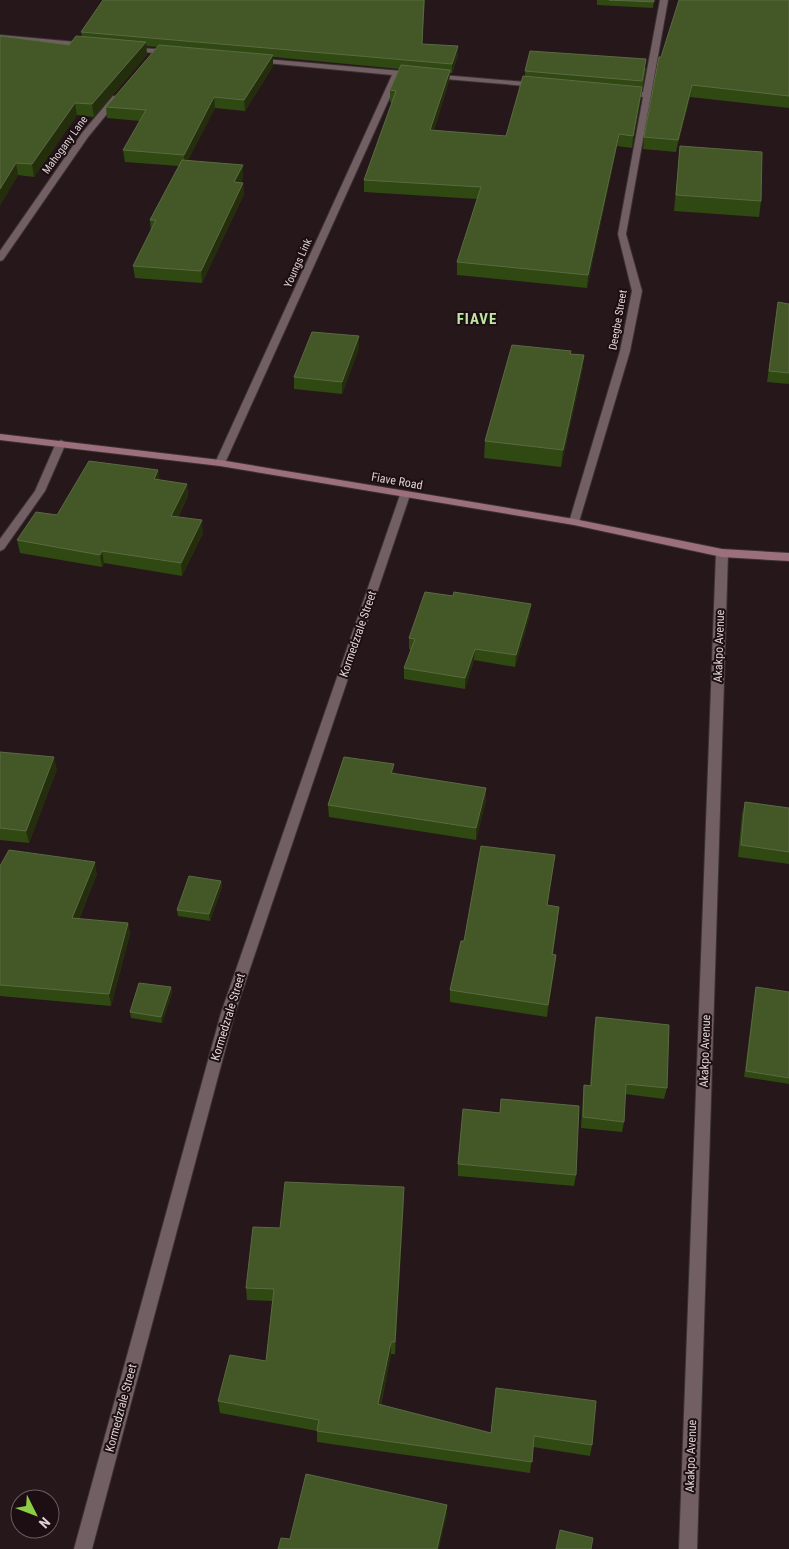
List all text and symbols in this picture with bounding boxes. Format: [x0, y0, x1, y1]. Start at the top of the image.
street label: Mahogany Lane [40, 113, 90, 177]
street label: Youngs Link [281, 236, 315, 290]
street label: Deegbe Street [606, 289, 630, 351]
district label: FIAVE [457, 310, 497, 328]
street label: Fiave Road [370, 470, 424, 492]
street label: Kormedzrale Street [337, 589, 379, 679]
street label: Akakpo Avenue [711, 609, 727, 683]
street label: Kormedzrale Street [208, 971, 248, 1062]
street label: Akakpo Avenue [697, 1014, 713, 1088]
street label: Kormedzrale Street [103, 1362, 140, 1453]
street label: Akakpo Avenue [683, 1419, 699, 1493]
north arrow [10, 1489, 60, 1539]
text: N [36, 1514, 53, 1531]

